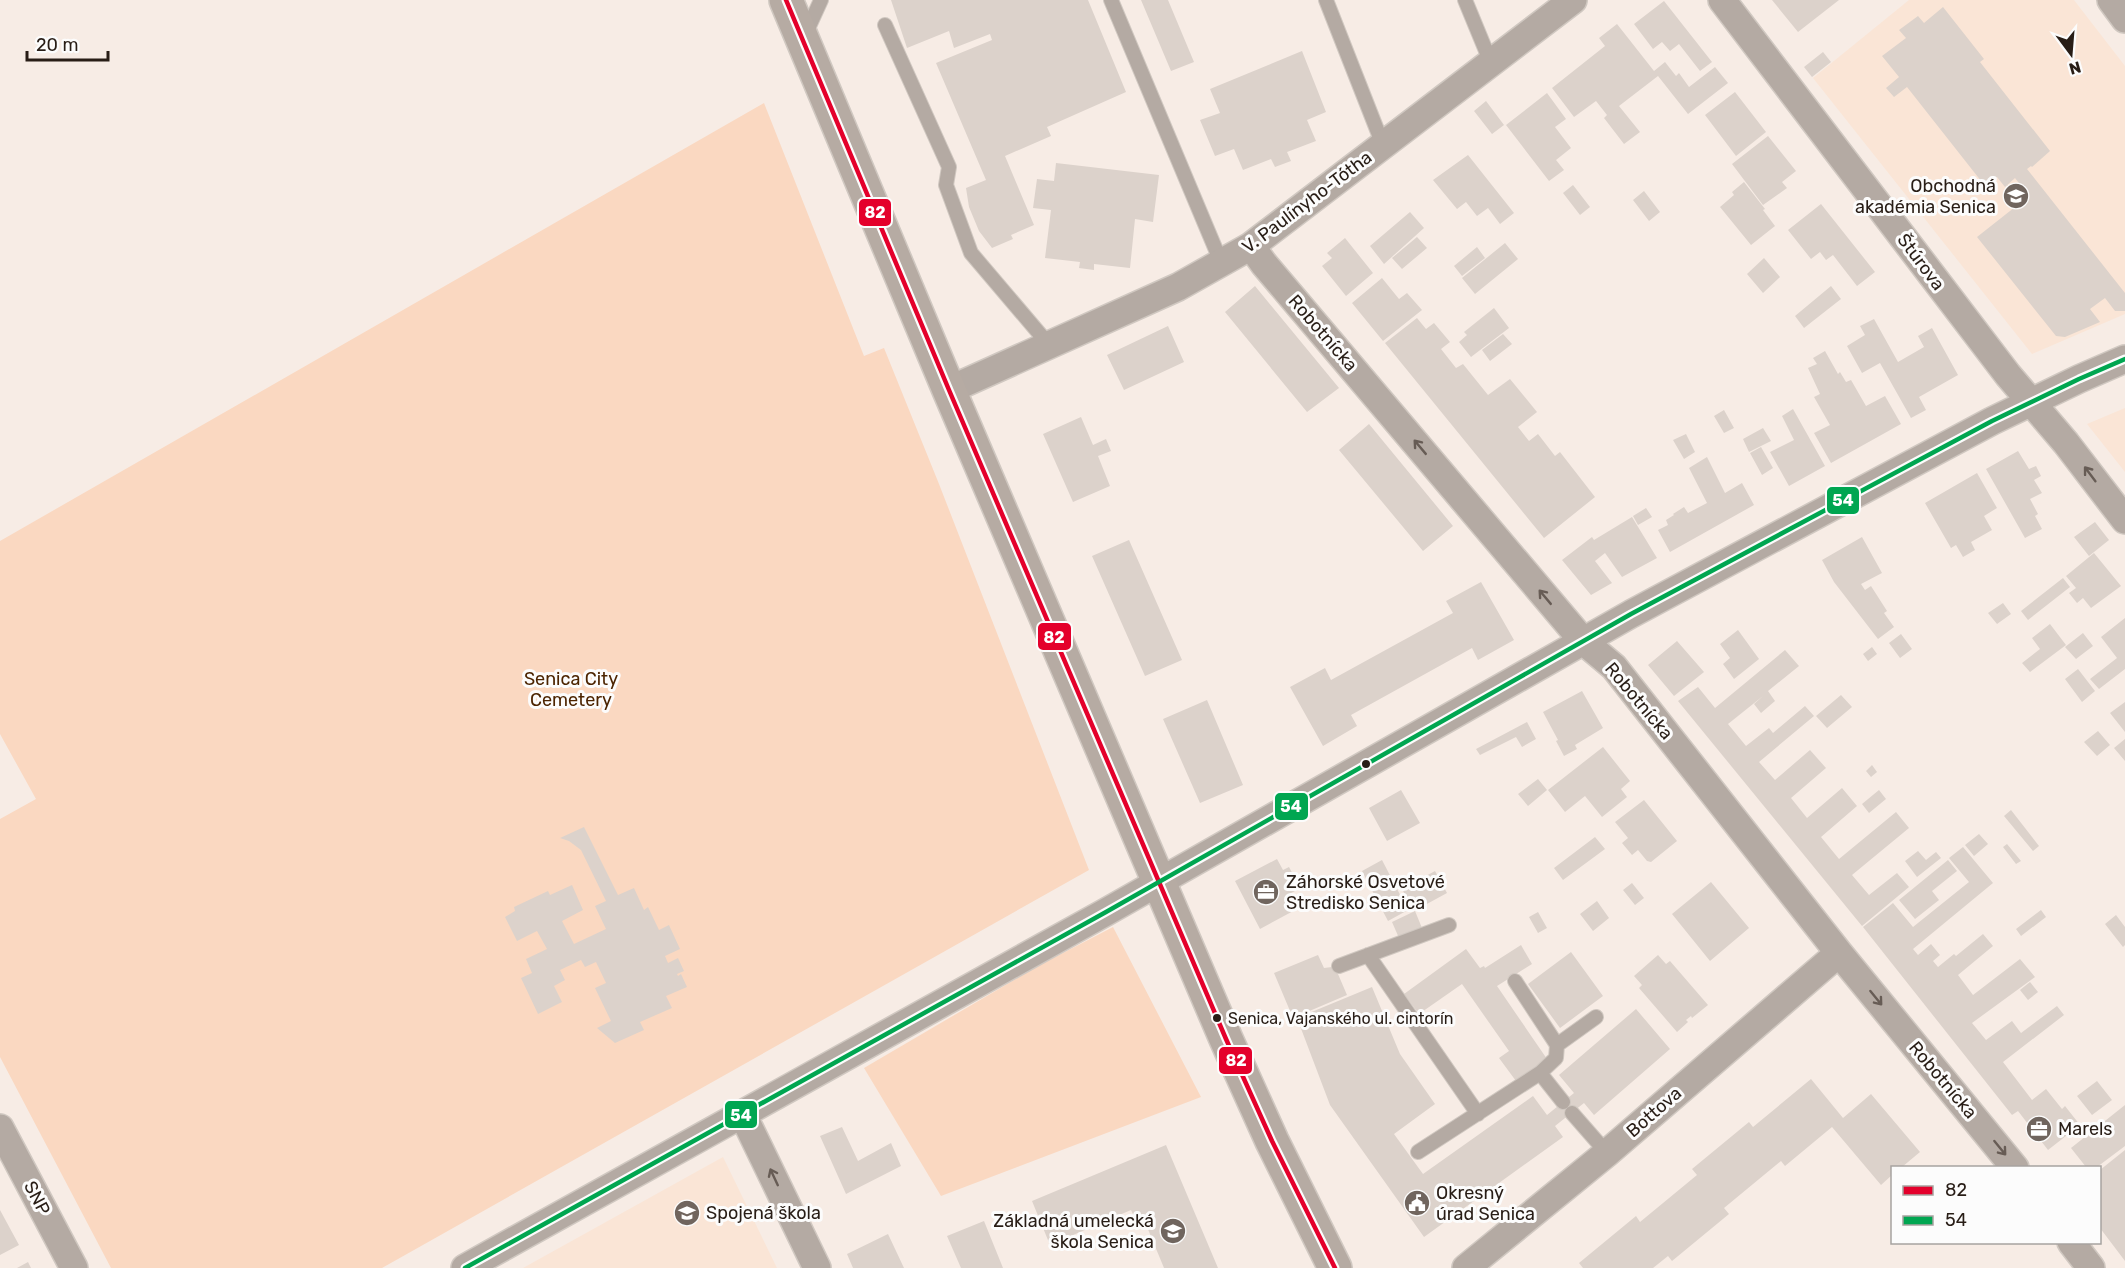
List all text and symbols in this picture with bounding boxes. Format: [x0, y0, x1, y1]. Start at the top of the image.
scale bar [27, 24, 108, 62]
north arrow [2041, 24, 2101, 84]
text: 20 m [36, 34, 78, 56]
text: N [2067, 57, 2083, 79]
street label: V. Paulínyho-Tótha [1238, 146, 1376, 258]
place label: Obchodná akadémia Senica [1855, 175, 1996, 218]
school or university icon: Obchodná akadémia Senica [2001, 181, 2031, 211]
line badge: 82 [858, 198, 892, 227]
text: 82 [864, 203, 886, 222]
street label: Štúrova [1893, 229, 1949, 295]
street label: Robotnícka [1284, 290, 1362, 376]
one-way arrow [1413, 440, 1427, 455]
one-way arrow [2083, 466, 2096, 482]
line badge: 54 [1826, 486, 1860, 515]
text: 54 [1832, 491, 1854, 510]
one-way arrow [1539, 589, 1552, 605]
line badge: 82 [1037, 622, 1072, 651]
text: 82 [1043, 628, 1065, 647]
street label: Robotnícka [1600, 658, 1678, 744]
park label: Senica City Cemetery [524, 668, 618, 711]
unlabelled marker [1360, 758, 1372, 770]
line badge: 54 [1274, 792, 1309, 821]
text: 54 [1280, 797, 1302, 816]
place label: Záhorské Osvetové Stredisko Senica [1286, 871, 1445, 914]
office icon: Záhorské Osvetové Stredisko Senica [1251, 877, 1281, 907]
one-way arrow [1869, 990, 1882, 1006]
place label: Senica, Vajanského ul. cintorín [1228, 1009, 1453, 1028]
marker: Senica, Vajanského ul. cintorín [1211, 1012, 1223, 1024]
street label: Robotnícka [1904, 1037, 1982, 1123]
line badge: 82 [1218, 1046, 1253, 1075]
text: 82 [1225, 1051, 1247, 1070]
street label: Bottova [1622, 1082, 1686, 1142]
line badge: 54 [724, 1100, 758, 1129]
text: 54 [730, 1106, 752, 1125]
office icon: Marels [2024, 1114, 2054, 1144]
place label: Marels [2058, 1118, 2113, 1140]
one-way arrow [1993, 1140, 2006, 1156]
legend [1891, 1166, 2101, 1244]
one-way arrow [767, 1169, 779, 1187]
street label: SNP [19, 1177, 55, 1219]
text: 82 [1945, 1179, 1967, 1201]
place label: Okresný úrad Senica [1436, 1182, 1535, 1225]
public building icon: Okresný úrad Senica [1402, 1188, 1432, 1218]
school or university icon: Spojená škola [672, 1198, 702, 1228]
place label: Spojená škola [706, 1202, 821, 1224]
text: 54 [1945, 1209, 1967, 1231]
place label: Základná umelecká škola Senica [993, 1210, 1154, 1253]
school or university icon: Základná umelecká škola Senica [1158, 1216, 1188, 1246]

